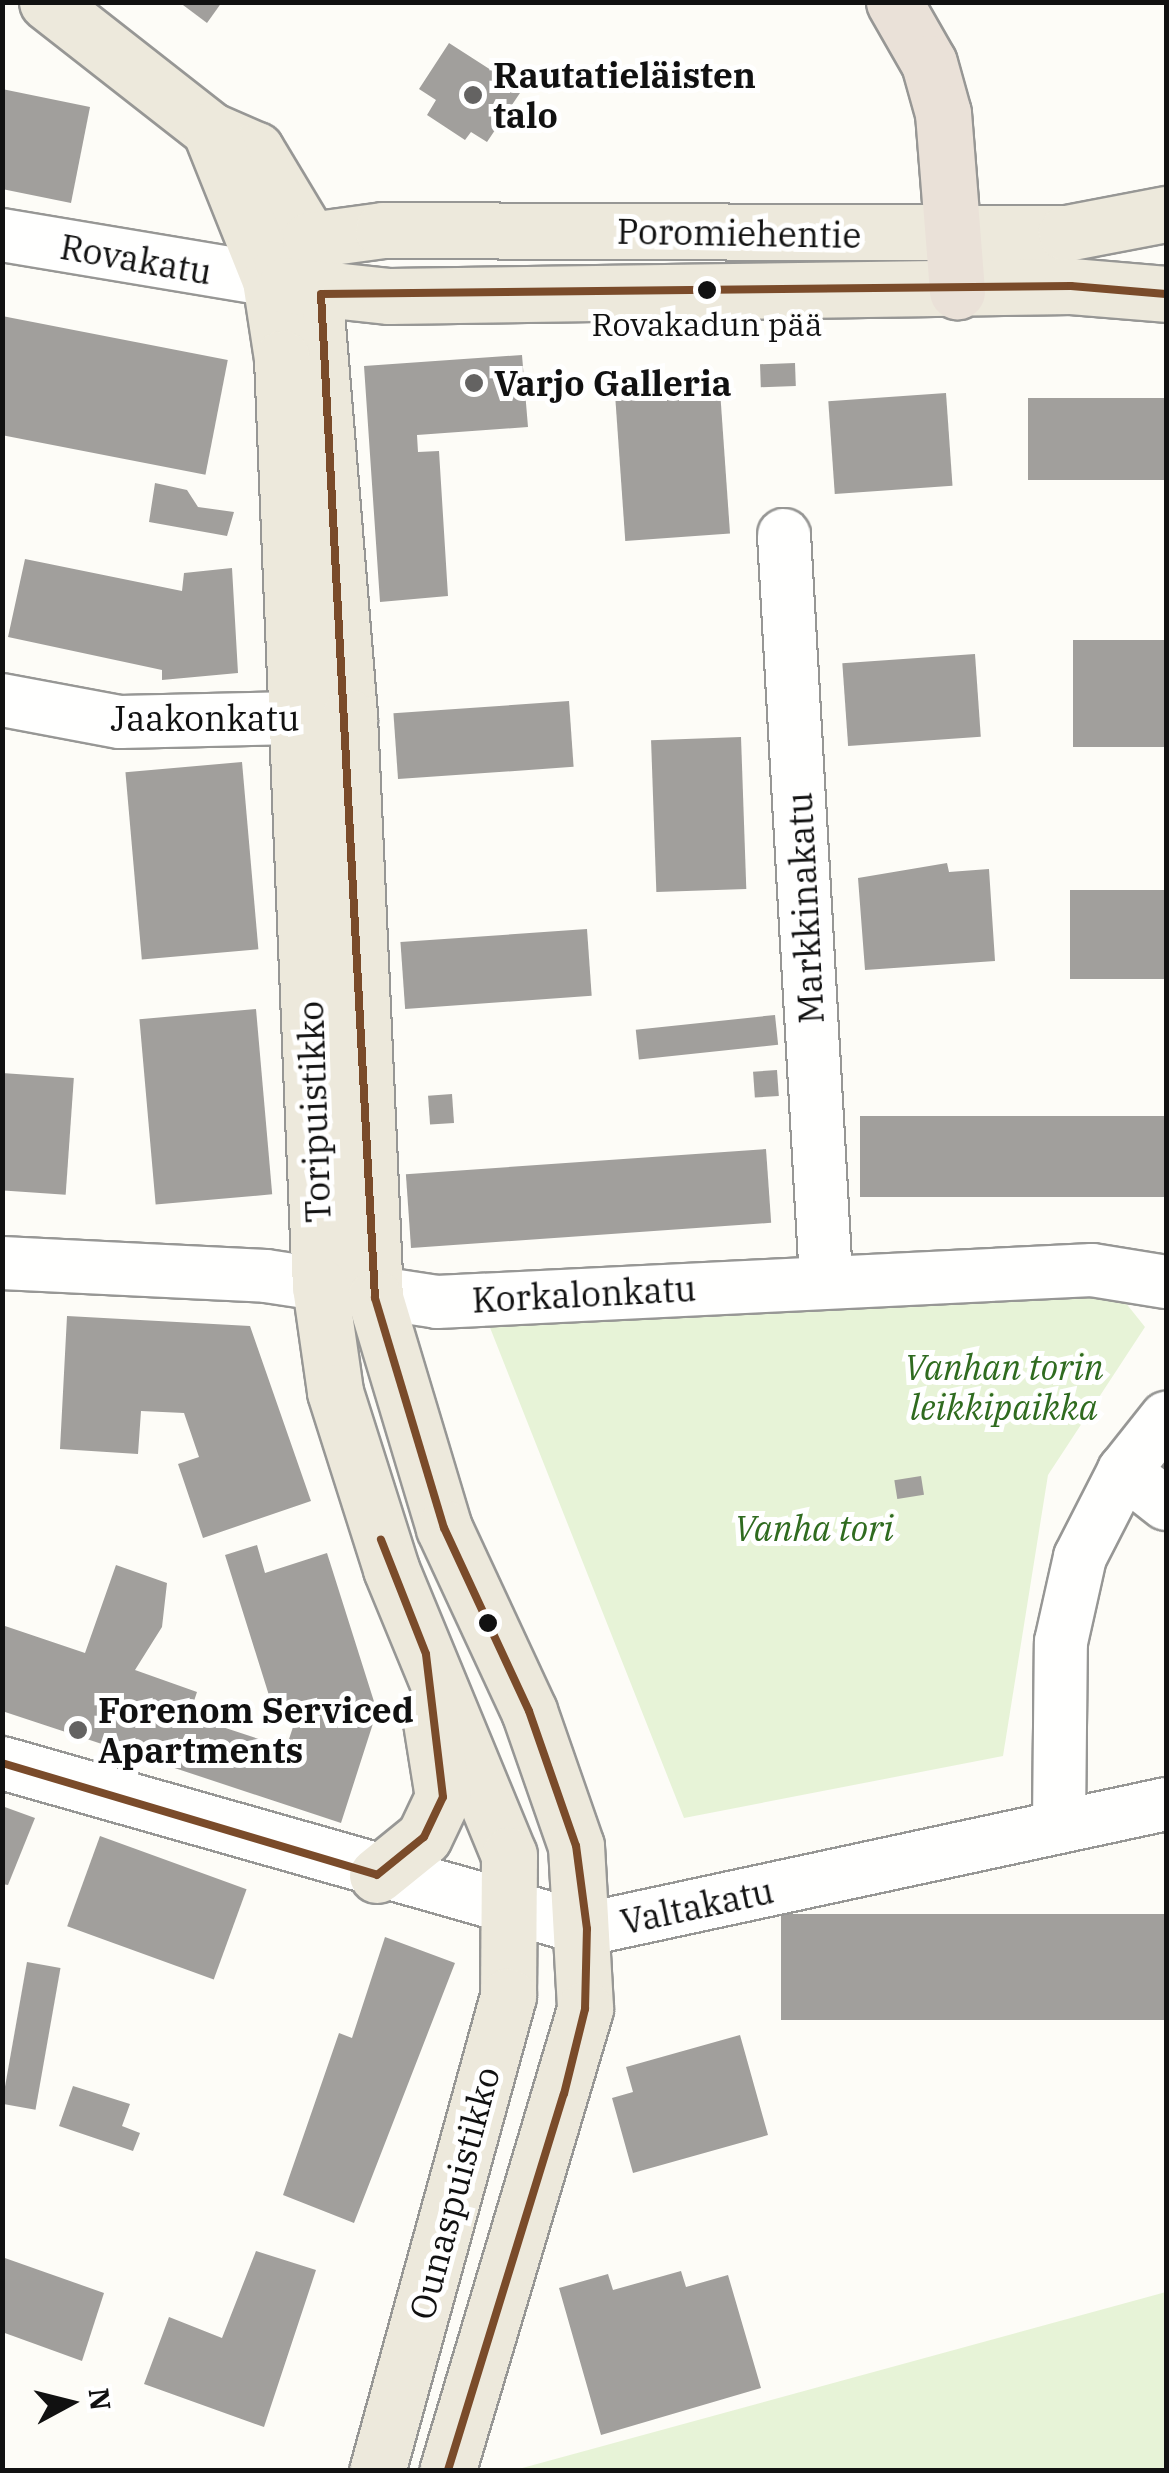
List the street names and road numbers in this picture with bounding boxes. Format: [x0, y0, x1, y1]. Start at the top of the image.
street label: Poromiehentie [616, 210, 862, 256]
street label: Rovakatu [57, 225, 215, 293]
street label: Jaakonkatu [110, 697, 300, 739]
street label: Markkinakatu [778, 791, 832, 1025]
street label: Toripuistikko [289, 1000, 339, 1224]
street label: Korkalonkatu [471, 1267, 697, 1321]
street label: Valtakatu [617, 1869, 777, 1943]
street label: Ounaspuistikko [400, 2062, 508, 2324]

